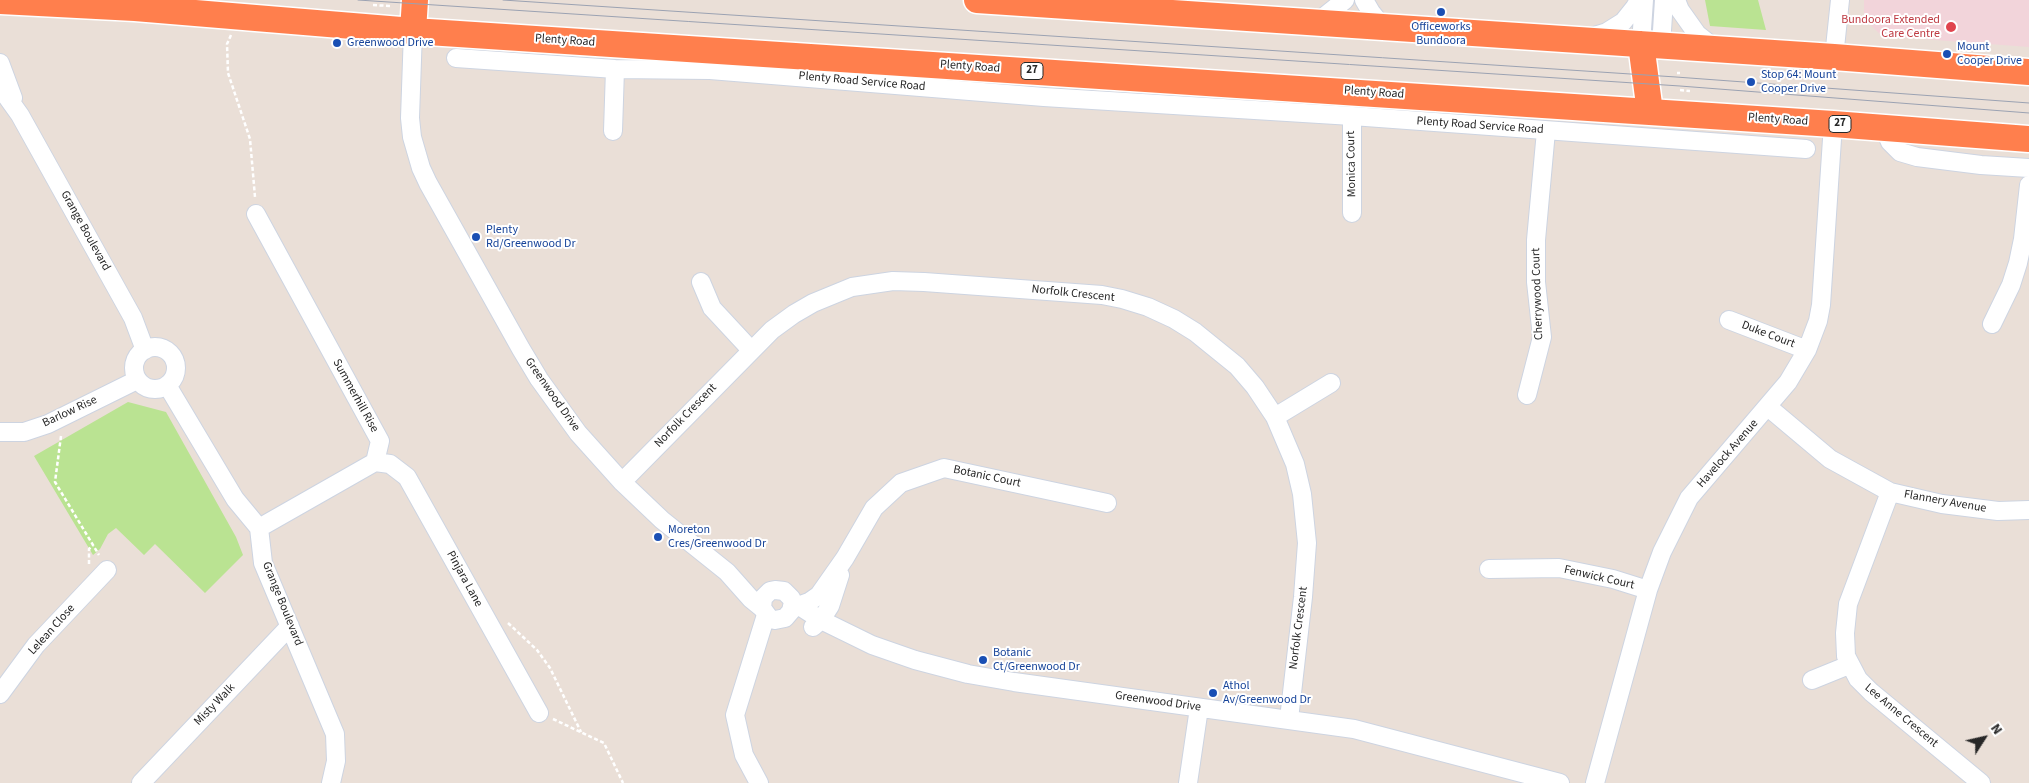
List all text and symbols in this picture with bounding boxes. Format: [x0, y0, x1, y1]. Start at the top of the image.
marker: Officeworks Bundoora [1435, 6, 1447, 18]
place label: Bundoora Extended Care Centre [1841, 13, 1940, 41]
place label: Officeworks Bundoora [1411, 20, 1471, 48]
marker: Bundoora Extended Care Centre [1944, 20, 1958, 34]
street label: Plenty Road [534, 32, 596, 50]
place label: Greenwood Drive [347, 36, 434, 50]
marker: Greenwood Drive [331, 37, 343, 49]
place label: Mount Cooper Drive [1957, 40, 2022, 68]
marker: Mount Cooper Drive [1941, 48, 1953, 60]
street label: Plenty Road [939, 58, 1001, 76]
road number: 27 [1021, 62, 1043, 80]
place label: Stop 64: Mount Cooper Drive [1761, 68, 1836, 96]
street label: Plenty Road Service Road [798, 69, 926, 95]
marker: Stop 64: Mount Cooper Drive [1745, 76, 1757, 88]
street label: Plenty Road [1343, 84, 1405, 102]
street label: Plenty Road [1747, 111, 1809, 129]
street label: Plenty Road Service Road [1416, 114, 1544, 138]
road number: 27 [1829, 116, 1851, 132]
street label: Monica Court [1344, 131, 1360, 197]
street label: Grange Boulevard [57, 188, 113, 274]
place label: Plenty Rd/Greenwood Dr [486, 223, 576, 251]
marker: Plenty Rd/Greenwood Dr [470, 231, 482, 243]
street label: Cherrywood Court [1529, 248, 1547, 340]
street label: Norfolk Crescent [1031, 282, 1115, 306]
street label: Duke Court [1739, 318, 1797, 352]
street label: Greenwood Drive [521, 355, 583, 435]
street label: Summerhill Rise [329, 357, 381, 435]
street label: Norfolk Crescent [652, 381, 720, 451]
street label: Barlow Rise [40, 393, 100, 431]
street label: Havelock Avenue [1694, 417, 1762, 491]
street label: Botanic Court [952, 463, 1022, 491]
street label: Flannery Avenue [1903, 488, 1987, 516]
place label: Moreton Cres/Greenwood Dr [668, 523, 766, 551]
marker: Moreton Cres/Greenwood Dr [652, 531, 664, 543]
street label: Pinjara Lane [443, 548, 485, 610]
street label: Grange Boulevard [259, 560, 305, 648]
street label: Fenwick Court [1562, 563, 1636, 593]
street label: Norfolk Crescent [1287, 586, 1311, 670]
street label: Lelean Close [26, 602, 78, 658]
place label: Botanic Ct/Greenwood Dr [993, 646, 1080, 674]
marker: Botanic Ct/Greenwood Dr [977, 654, 989, 666]
place label: Athol Av/Greenwood Dr [1223, 679, 1311, 707]
street label: Misty Walk [191, 681, 239, 729]
street label: Lee Anne Crescent [1861, 681, 1941, 751]
marker: Athol Av/Greenwood Dr [1207, 687, 1219, 699]
street label: Greenwood Drive [1114, 689, 1202, 715]
north arrow [1959, 713, 2009, 763]
text: N [1985, 720, 2007, 739]

